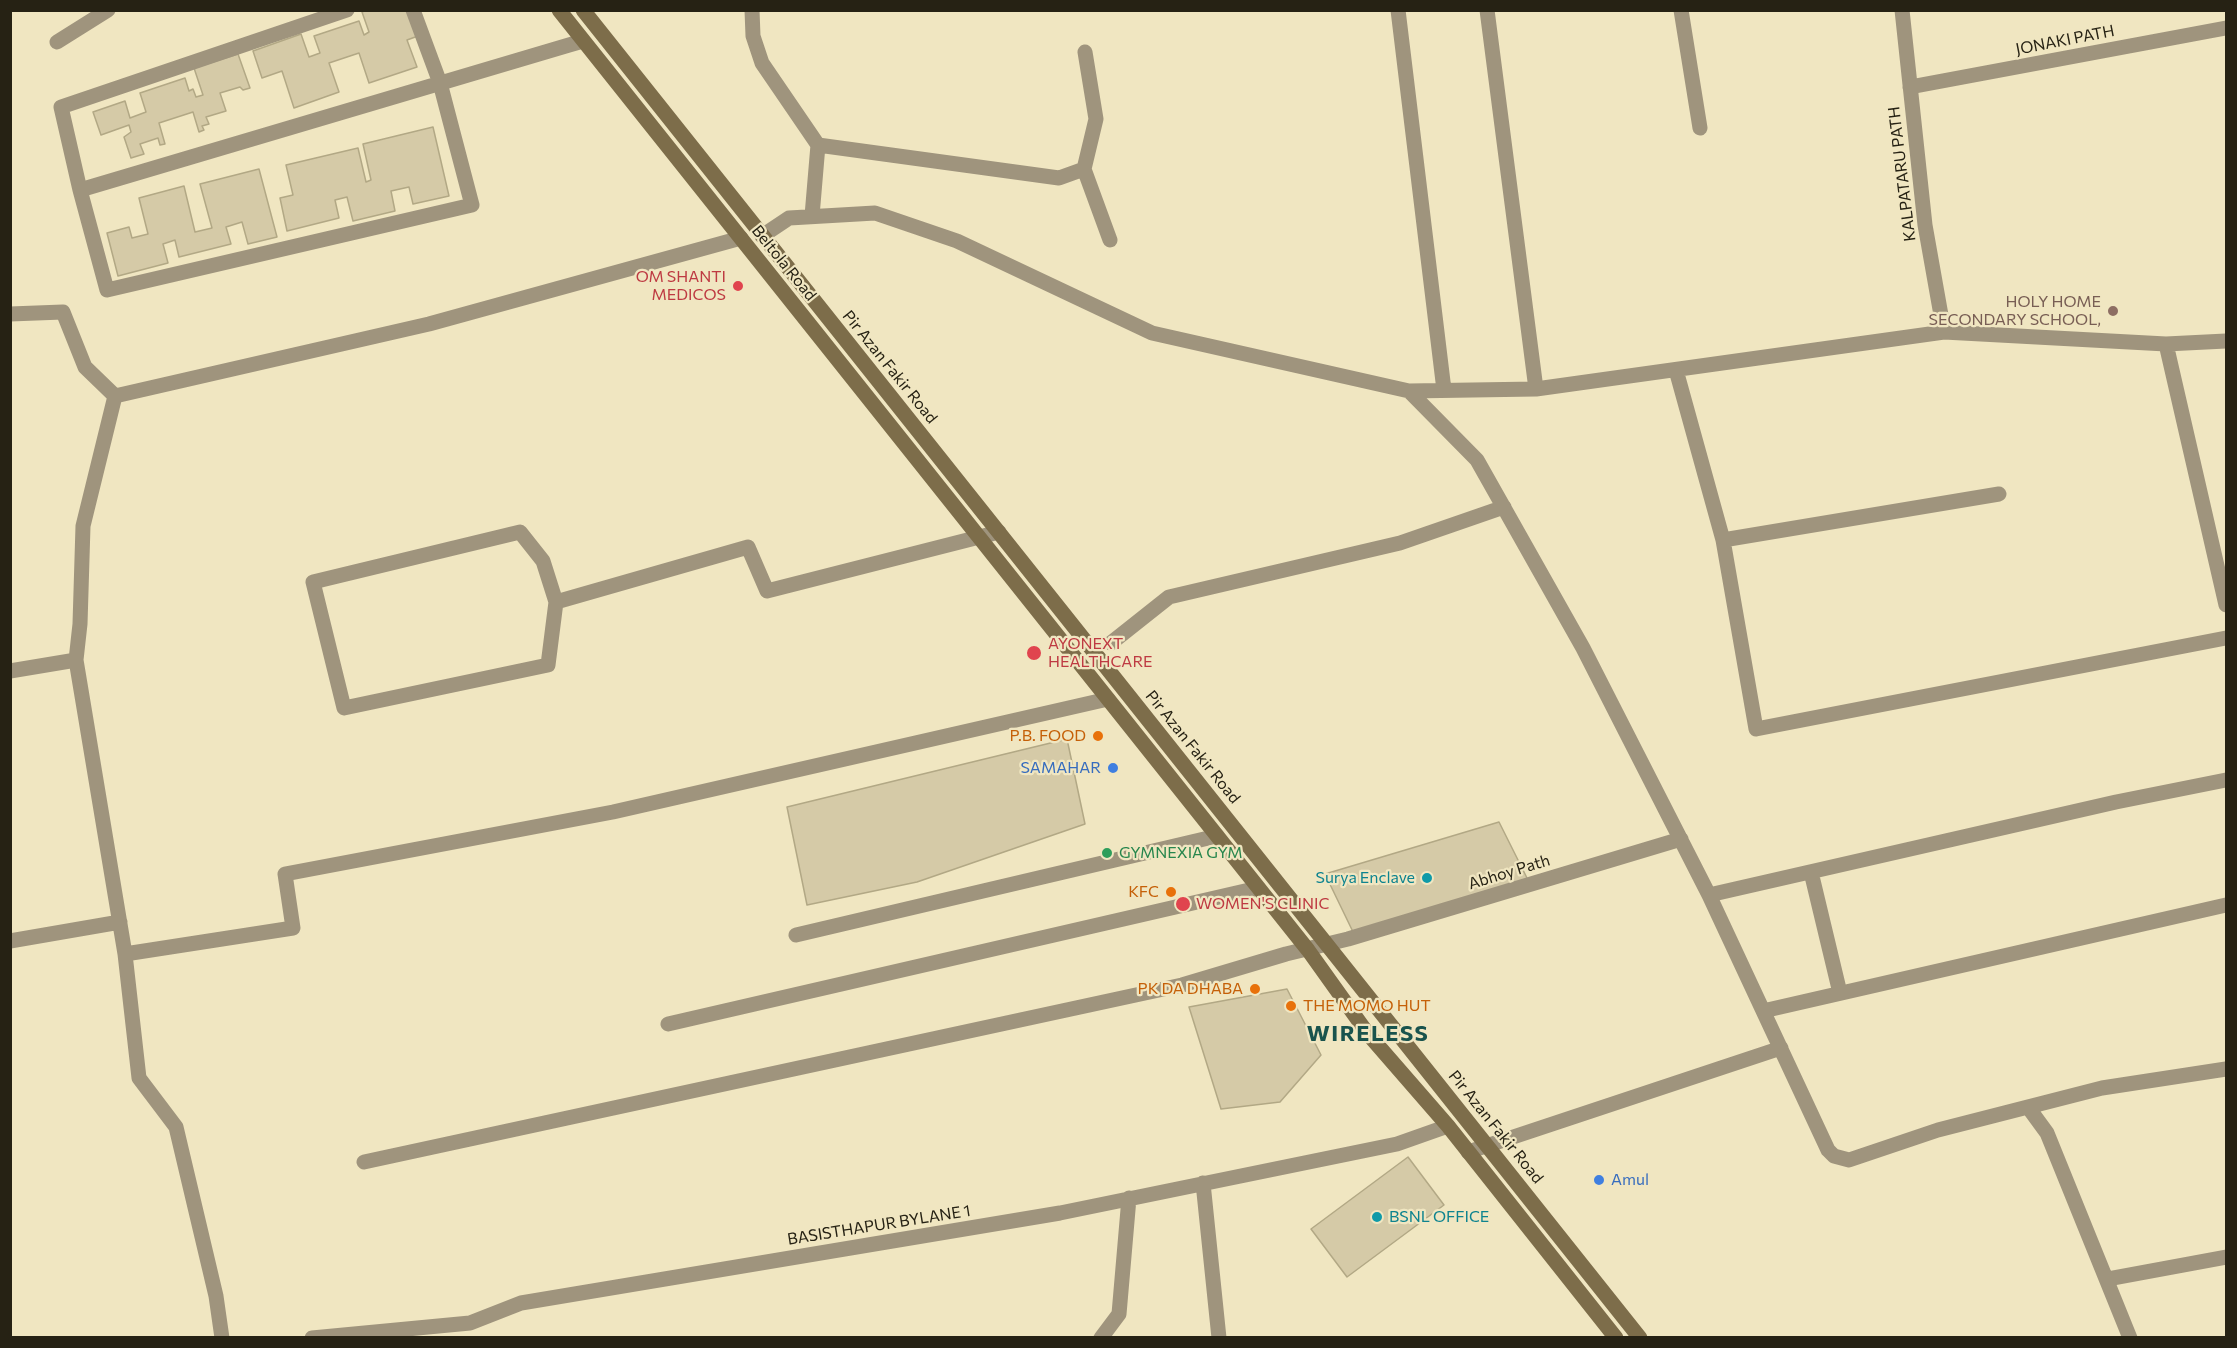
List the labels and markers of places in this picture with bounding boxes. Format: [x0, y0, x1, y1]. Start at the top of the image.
place label: OM SHANTI MEDICOS [636, 267, 726, 305]
marker: OM SHANTI MEDICOS [731, 279, 745, 293]
place label: HOLY HOME SECONDARY SCHOOL, [1929, 292, 2101, 330]
marker: HOLY HOME SECONDARY SCHOOL, [2106, 304, 2120, 318]
place label: AYONEXT HEALTHCARE [1048, 634, 1153, 672]
marker: AYONEXT HEALTHCARE [1025, 644, 1043, 662]
place label: P.B. FOOD [1010, 726, 1086, 746]
marker: P.B. FOOD [1091, 729, 1105, 743]
place label: SAMAHAR [1020, 758, 1101, 778]
marker: SAMAHAR [1106, 761, 1120, 775]
place label: GYMNEXIA GYM [1119, 843, 1242, 863]
marker: GYMNEXIA GYM [1100, 846, 1114, 860]
place label: Surya Enclave [1316, 868, 1415, 888]
marker: Surya Enclave [1420, 871, 1434, 885]
place label: KFC [1128, 882, 1159, 902]
marker: KFC [1164, 885, 1178, 899]
place label: WOMEN'S CLINIC [1196, 894, 1329, 914]
marker: WOMEN'S CLINIC [1174, 895, 1192, 913]
place label: PK DA DHABA [1138, 979, 1243, 999]
marker: PK DA DHABA [1248, 982, 1262, 996]
place label: THE MOMO HUT [1303, 996, 1431, 1016]
marker: THE MOMO HUT [1284, 999, 1298, 1013]
place label: Amul [1611, 1170, 1649, 1190]
marker: Amul [1592, 1173, 1606, 1187]
place label: BSNL OFFICE [1389, 1207, 1489, 1227]
marker: BSNL OFFICE [1370, 1210, 1384, 1224]

